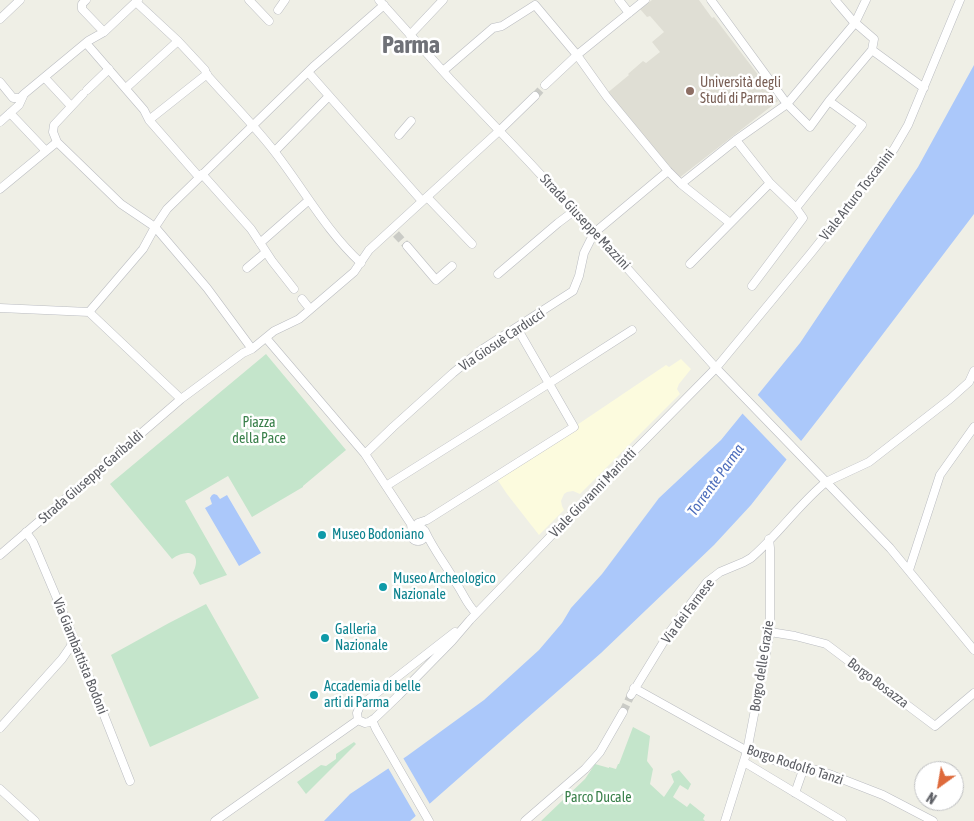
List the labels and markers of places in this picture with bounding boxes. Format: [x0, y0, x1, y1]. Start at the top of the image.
place label: Università degli Studi di Parma [700, 75, 781, 108]
marker: Università degli Studi di Parma [684, 85, 696, 97]
place label: Museo Bodoniano [332, 527, 424, 543]
marker: Museo Bodoniano [316, 529, 328, 541]
place label: Museo Archeologico Nazionale [393, 571, 496, 604]
marker: Museo Archeologico Nazionale [377, 581, 389, 593]
place label: Galleria Nazionale [335, 622, 388, 654]
marker: Galleria Nazionale [319, 632, 331, 644]
place label: Accademia di belle arti di Parma [324, 679, 421, 712]
marker: Accademia di belle arti di Parma [308, 689, 320, 701]

